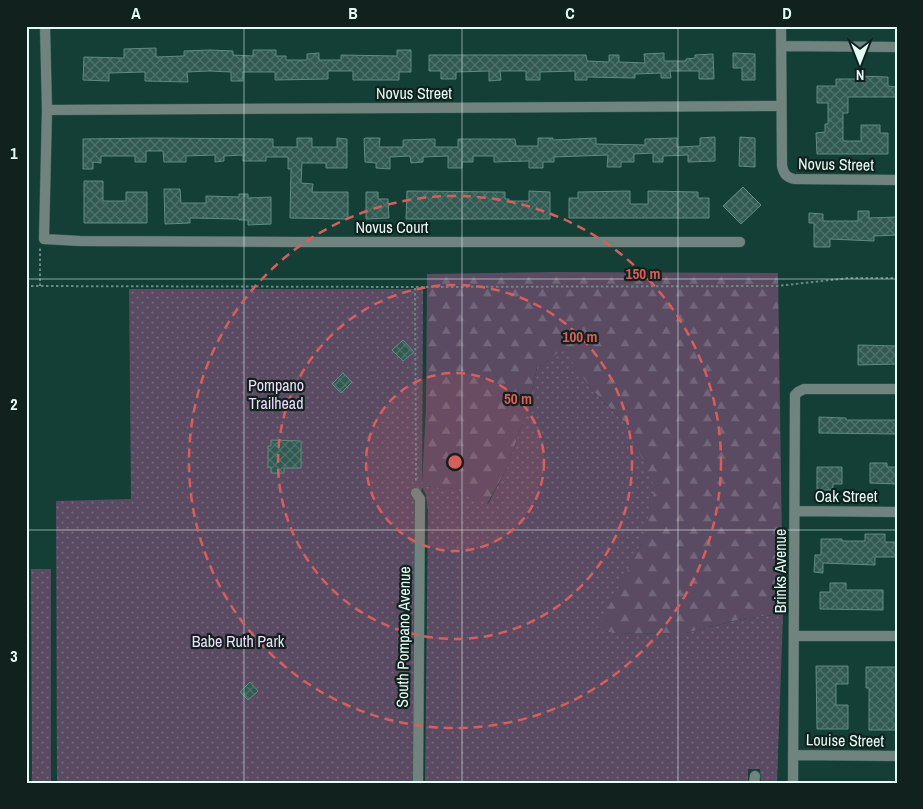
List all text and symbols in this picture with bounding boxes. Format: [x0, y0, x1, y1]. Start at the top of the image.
text: A [131, 2, 141, 24]
text: B [348, 2, 358, 24]
text: C [565, 2, 575, 24]
text: D [782, 2, 792, 24]
north arrow [836, 38, 886, 88]
text: N [856, 66, 864, 84]
street label: Novus Street [376, 82, 452, 104]
text: 1 [10, 142, 18, 164]
street label: Novus Street [798, 152, 874, 176]
street label: Novus Court [356, 216, 429, 238]
text: 150 m [626, 263, 660, 284]
text: 100 m [563, 326, 597, 347]
park label: Pompano Trailhead [248, 374, 304, 414]
text: 50 m [504, 388, 532, 409]
text: 2 [10, 393, 18, 415]
centre of rings [446, 453, 464, 471]
street label: Oak Street [815, 485, 878, 507]
street label: Brinks Avenue [769, 529, 791, 613]
street label: South Pompano Avenue [391, 566, 415, 708]
park label: Babe Ruth Park [192, 630, 285, 652]
text: 3 [10, 645, 18, 667]
street label: Louise Street [806, 728, 885, 752]

